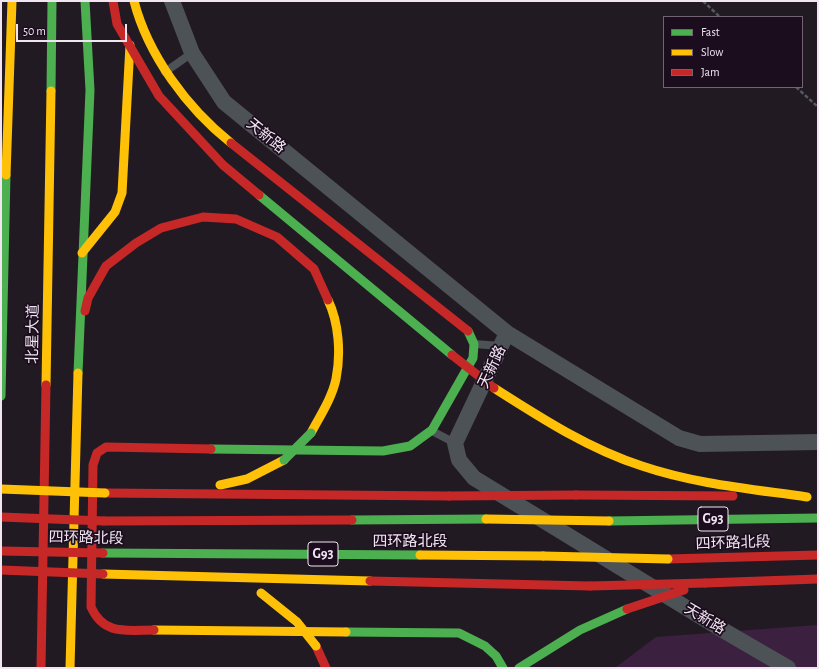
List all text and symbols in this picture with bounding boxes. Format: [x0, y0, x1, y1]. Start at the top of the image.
scale bar [18, 16, 129, 42]
legend [663, 16, 803, 88]
text: 50 m [23, 25, 46, 37]
text: Fast [701, 26, 720, 38]
text: Slow [701, 46, 723, 58]
text: Jam [701, 66, 720, 78]
street label: 天新路 [243, 115, 289, 157]
street label: 北星大道 [23, 304, 43, 364]
street label: 天新路 [474, 343, 510, 391]
road number: G93 [698, 507, 728, 531]
street label: 四环路北段 [48, 528, 124, 548]
street label: 四环路北段 [373, 532, 447, 550]
street label: 四环路北段 [695, 533, 771, 553]
road number: G93 [308, 542, 338, 566]
street label: 天新路 [681, 600, 729, 638]

